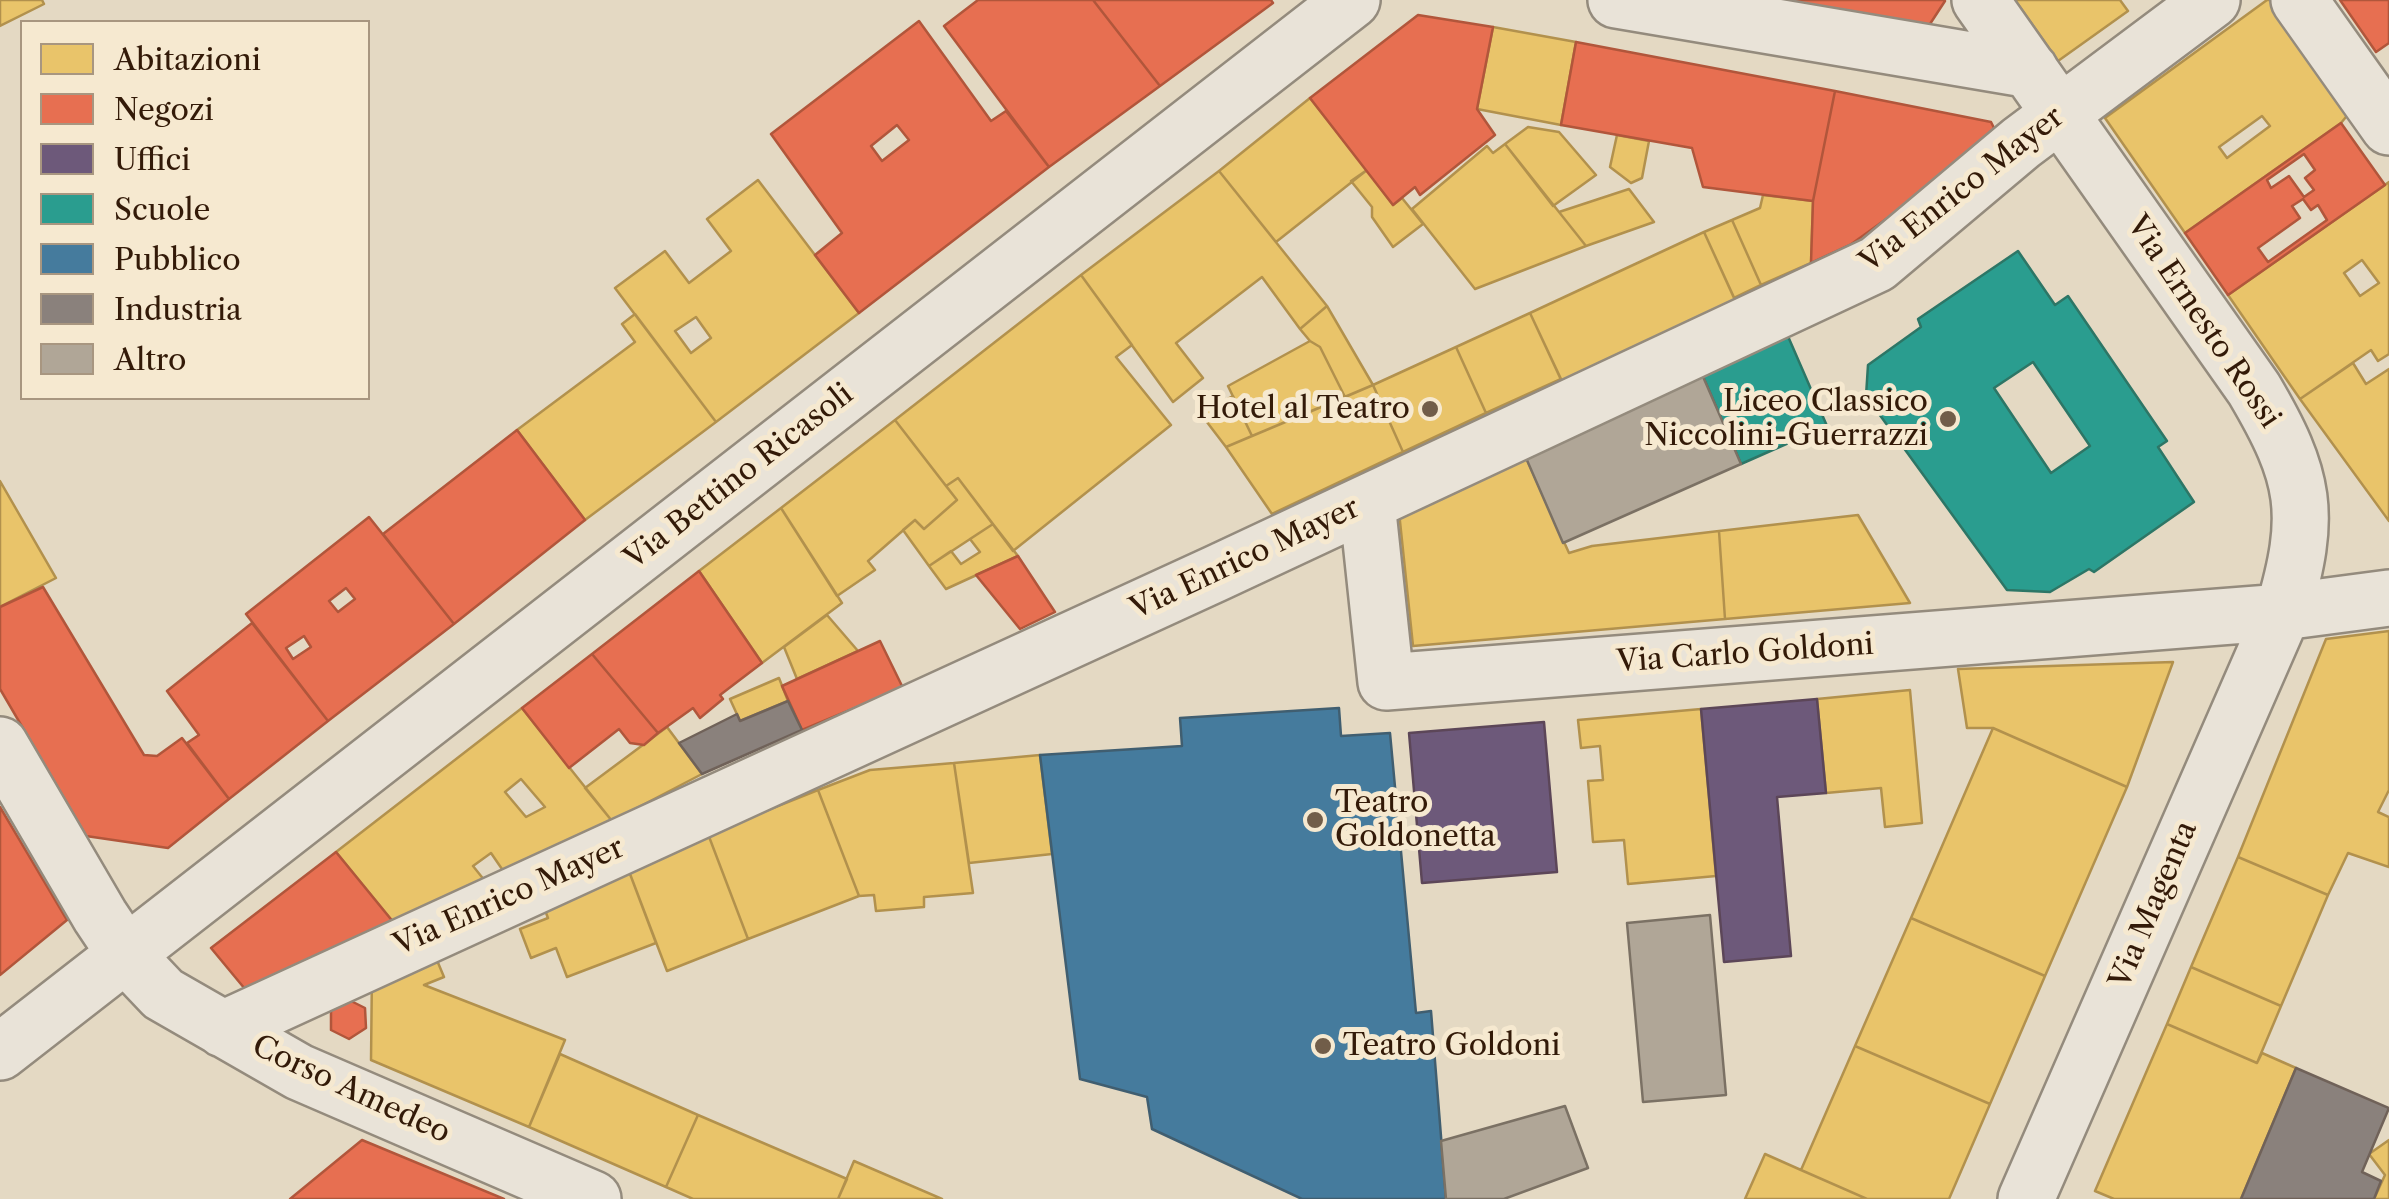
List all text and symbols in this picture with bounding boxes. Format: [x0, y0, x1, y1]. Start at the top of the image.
legend [20, 20, 370, 400]
text: Abitazioni [114, 41, 261, 78]
text: Negozi [114, 91, 214, 128]
street label: Via Enrico Mayer [1853, 99, 2071, 281]
text: Uffici [114, 141, 190, 178]
text: Scuole [114, 191, 210, 228]
street label: Via Ernesto Rossi [2119, 209, 2287, 435]
text: Pubblico [114, 241, 241, 278]
text: Industria [114, 291, 242, 328]
text: Altro [114, 341, 186, 378]
street label: Via Bettino Ricasoli [618, 377, 860, 577]
place label: Liceo Classico Niccolini-Guerrazzi [1644, 384, 1928, 454]
place label: Hotel al Teatro [1196, 391, 1410, 427]
marker: Hotel al Teatro [1419, 398, 1441, 420]
marker: Liceo Classico Niccolini-Guerrazzi [1937, 408, 1959, 430]
street label: Via Enrico Mayer [1125, 490, 1365, 628]
street label: Via Carlo Goldoni [1615, 627, 1875, 681]
place label: Teatro Goldonetta [1335, 785, 1496, 856]
marker: Teatro Goldonetta [1304, 809, 1326, 831]
street label: Via Magenta [2103, 816, 2205, 994]
street label: Via Enrico Mayer [388, 830, 630, 964]
street label: Corso Amedeo [246, 1028, 456, 1152]
place label: Teatro Goldoni [1343, 1028, 1560, 1064]
marker: Teatro Goldoni [1312, 1035, 1334, 1057]

